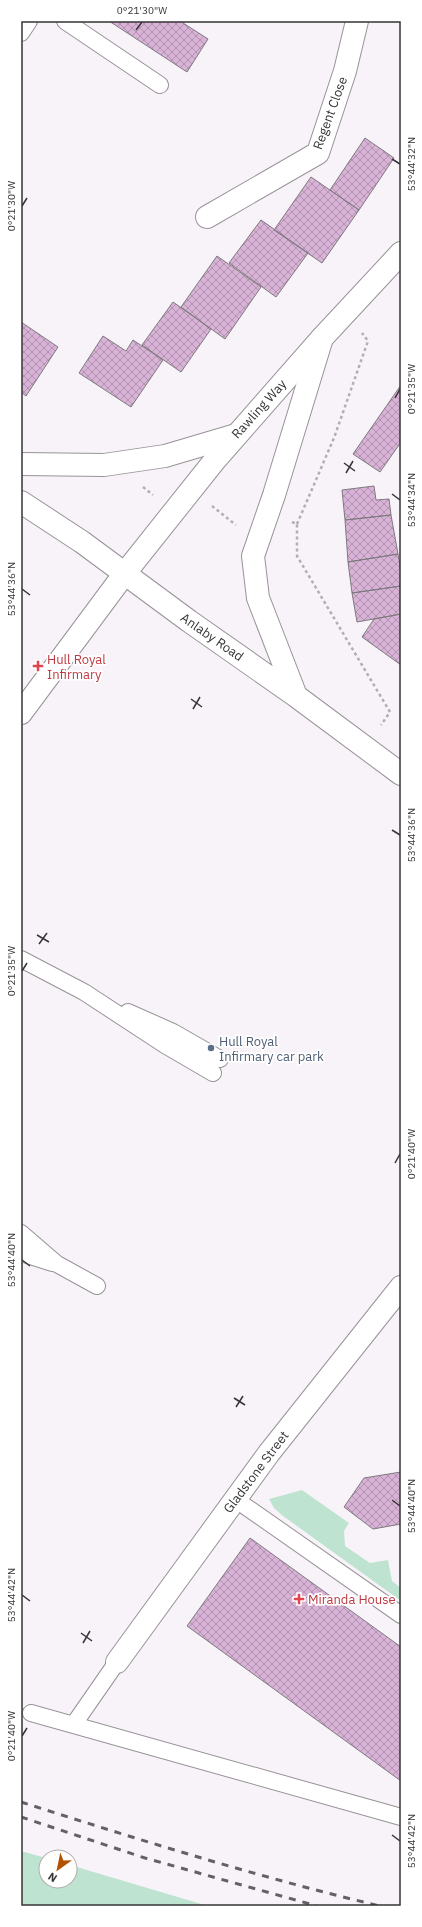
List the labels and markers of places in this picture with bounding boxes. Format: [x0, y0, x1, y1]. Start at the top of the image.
place label: Hull Royal Infirmary [47, 651, 106, 683]
marker: Hull Royal Infirmary [32, 660, 44, 672]
place label: Hull Royal Infirmary car park [219, 1033, 324, 1065]
marker: Hull Royal Infirmary car park [206, 1043, 216, 1053]
place label: Miranda House [308, 1591, 396, 1608]
marker: Miranda House [293, 1593, 305, 1605]

